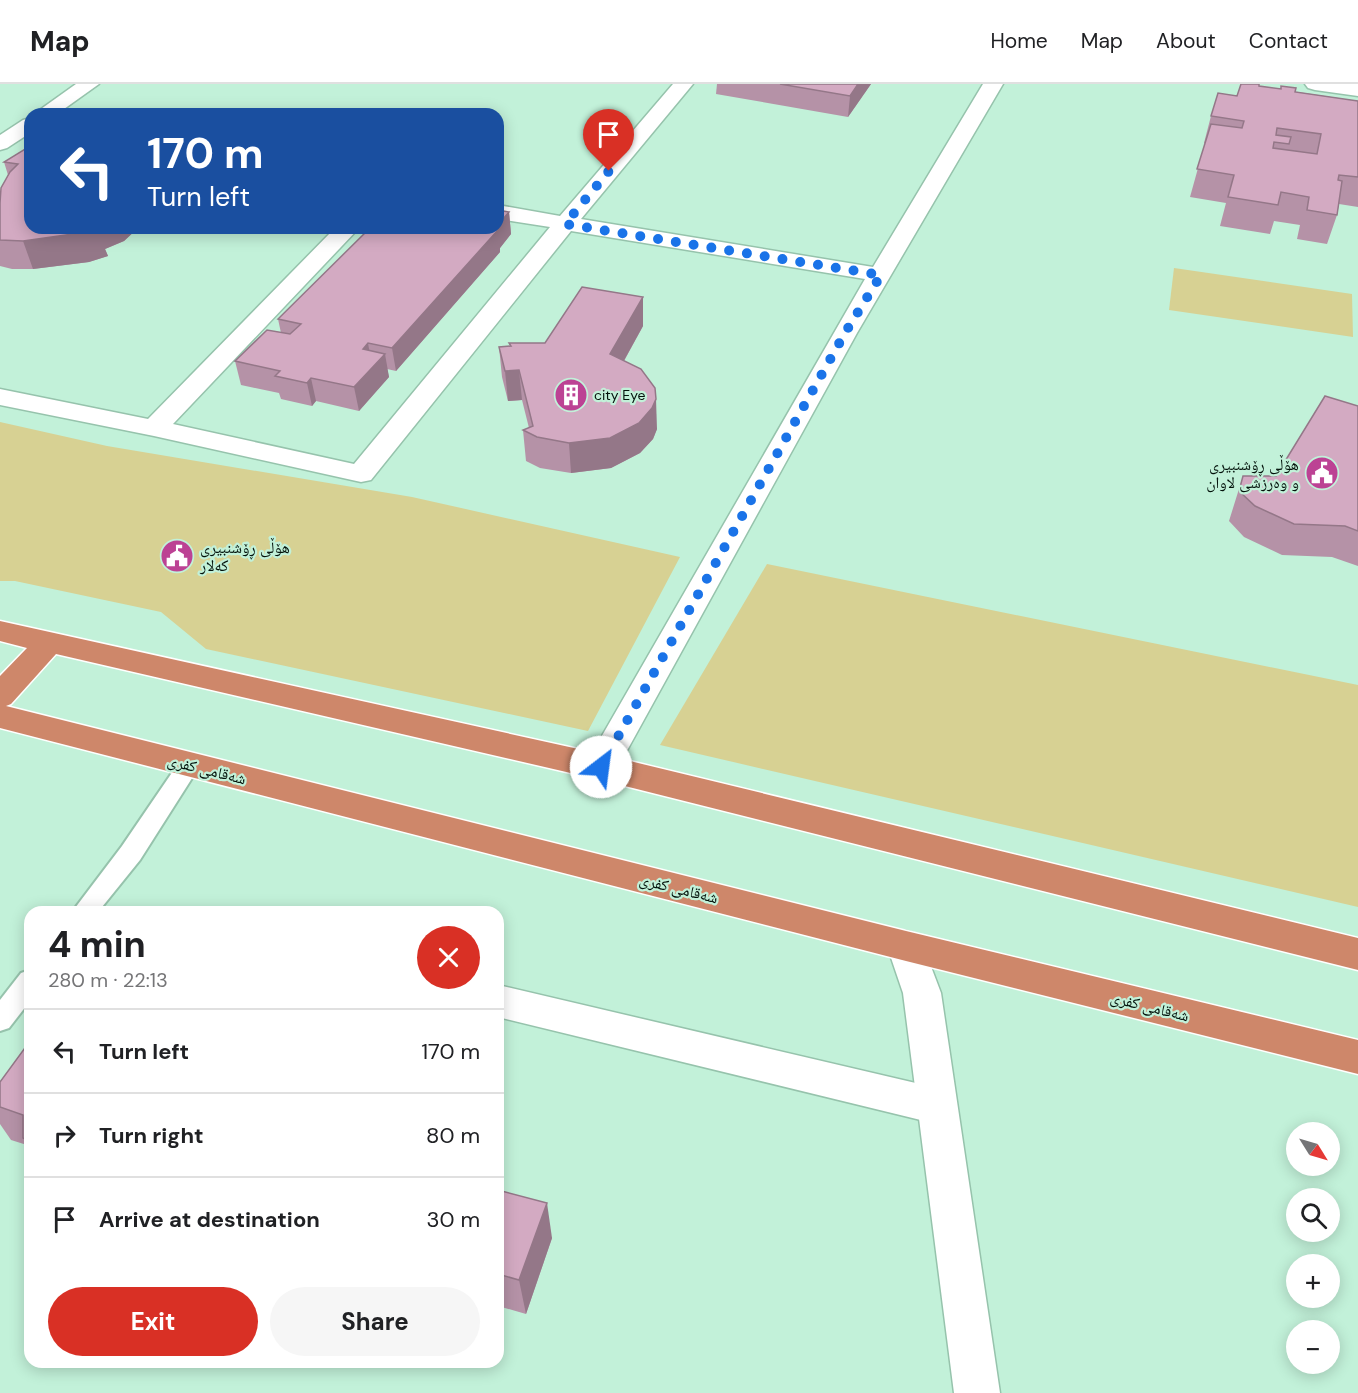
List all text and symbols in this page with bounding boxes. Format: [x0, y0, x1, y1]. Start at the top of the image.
text: Map [30, 23, 90, 60]
text: Home [990, 27, 1048, 55]
text: Map [1081, 27, 1123, 55]
text: About [1156, 27, 1216, 55]
text: Contact [1249, 27, 1328, 55]
pin [583, 109, 634, 171]
icon: arrive [592, 118, 625, 151]
text: 170 m [147, 126, 264, 181]
icon: left [48, 132, 126, 210]
text: Turn left [147, 179, 250, 214]
building icon: city Eye [553, 377, 589, 413]
place label: city Eye [594, 386, 645, 404]
place label: هۆڵی ڕۆشنبیری و وەرزشی لاوان [1206, 454, 1299, 493]
public building icon: هۆڵی ڕۆشنبیری و وەرزشی لاوان [1304, 455, 1340, 491]
place label: هۆڵی ڕۆشنبیری کەلار [199, 537, 290, 576]
public building icon: هۆڵی ڕۆشنبیری کەلار [159, 538, 195, 574]
position arrow [569, 735, 633, 799]
street label: شەقامی کفری [165, 750, 248, 789]
street label: شەقامی کفری [637, 869, 720, 908]
text: 4 min [48, 921, 146, 968]
button: close [417, 926, 480, 989]
text: 280 m · 22:13 [48, 967, 168, 993]
street label: شەقامی کفری [1108, 987, 1191, 1026]
icon: left [48, 1035, 81, 1068]
text: Turn left [99, 1037, 189, 1066]
text: 170 m [421, 1037, 480, 1066]
icon: right [48, 1119, 81, 1152]
text: Turn right [99, 1121, 204, 1150]
text: 80 m [426, 1121, 480, 1150]
north arrow [1286, 1122, 1340, 1176]
map controls [1286, 1122, 1340, 1374]
button: search [1286, 1188, 1340, 1242]
icon: arrive [48, 1203, 81, 1236]
text: Arrive at destination [99, 1205, 320, 1234]
text: 30 m [426, 1205, 480, 1234]
button: + [1286, 1254, 1340, 1308]
button: Exit [48, 1287, 258, 1356]
button: Share [270, 1287, 480, 1356]
button: − [1286, 1320, 1340, 1374]

